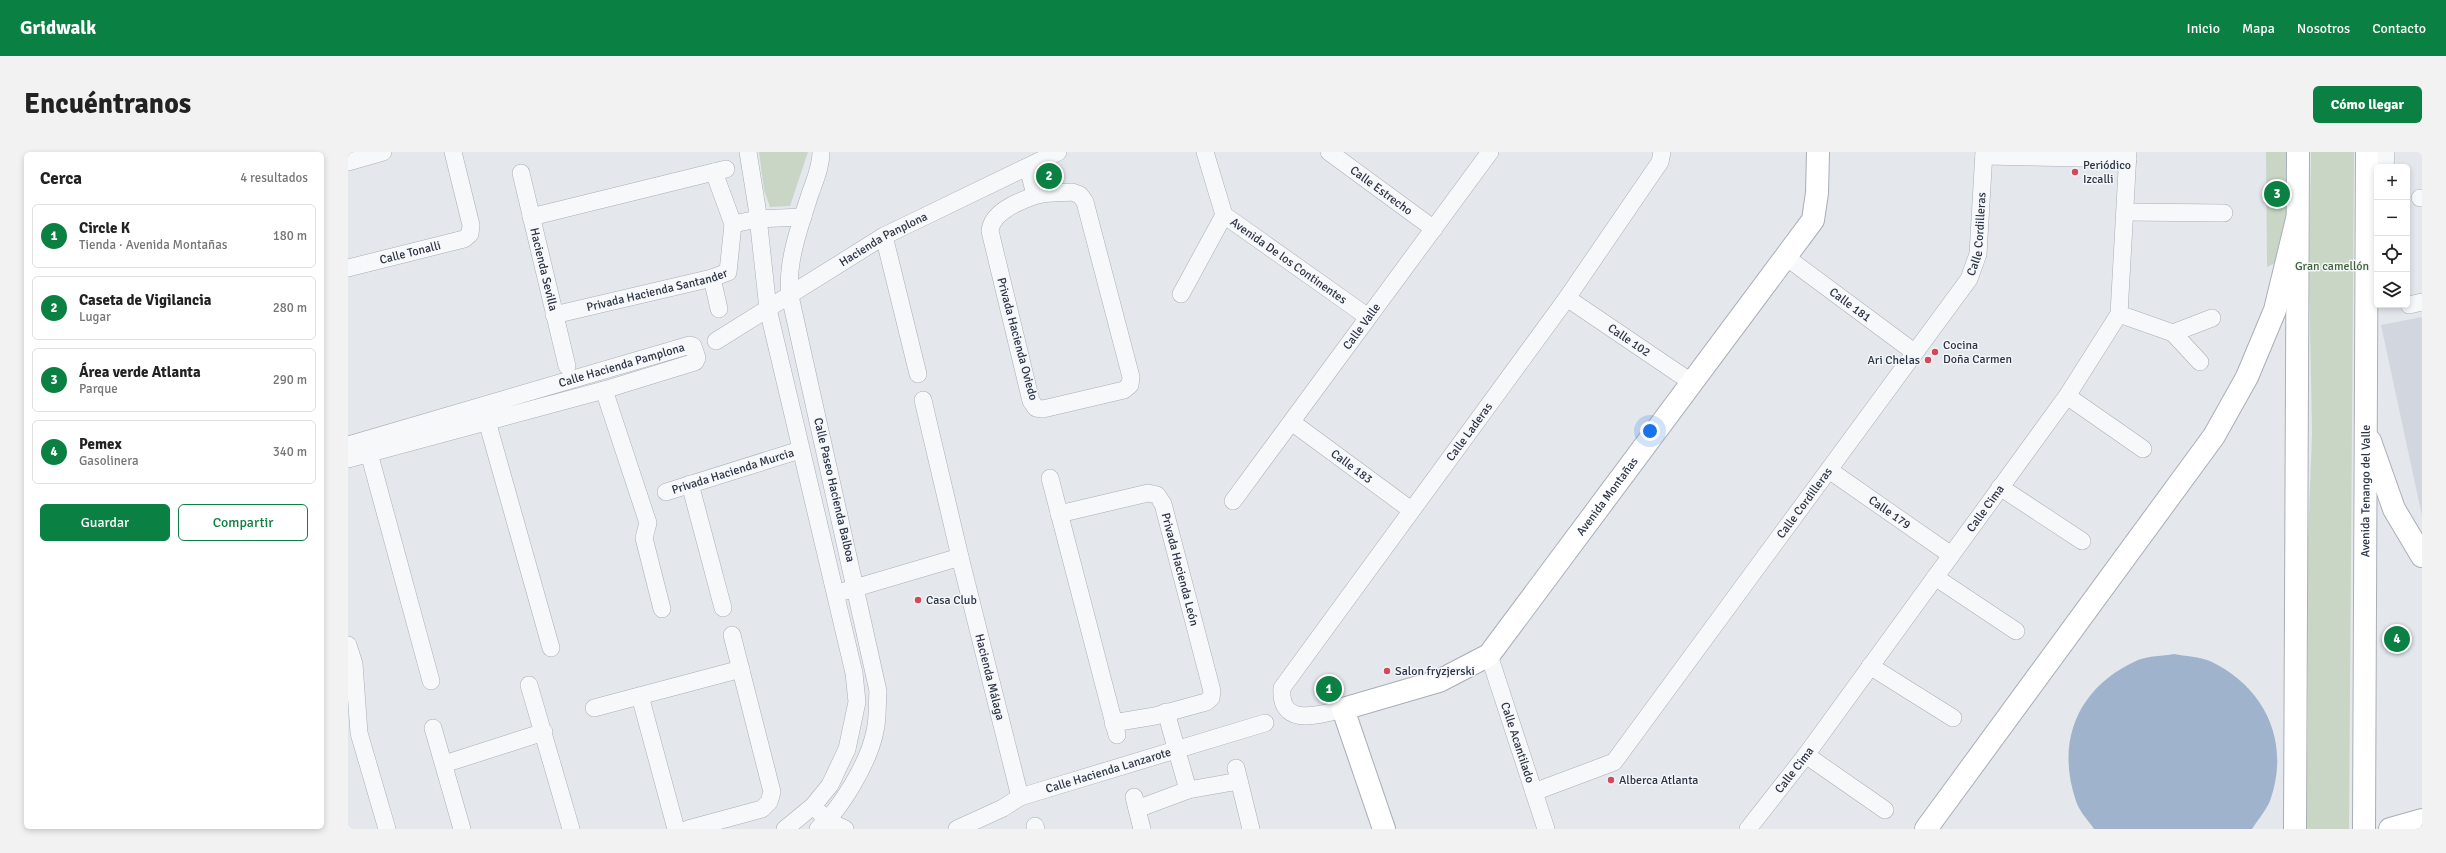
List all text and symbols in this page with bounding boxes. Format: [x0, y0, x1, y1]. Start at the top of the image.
text: Gridwalk [20, 16, 96, 40]
text: Inicio [2187, 20, 2220, 37]
text: Mapa [2242, 20, 2275, 37]
text: Nosotros [2297, 20, 2350, 37]
text: Contacto [2372, 20, 2426, 37]
button: Cómo llegar [2313, 86, 2422, 123]
text: Encuéntranos [24, 87, 191, 121]
place label: Periódico Izcalli [2083, 158, 2131, 187]
pin: 2 [1036, 161, 1062, 191]
street label: Calle Estrecho [1347, 163, 1416, 218]
map controls [2374, 164, 2410, 308]
button: + [2374, 164, 2410, 200]
marker: Periódico Izcalli [2070, 167, 2080, 177]
text: Cerca [40, 168, 82, 189]
text: 4 resultados [240, 170, 308, 186]
pin: 3 [2264, 179, 2290, 209]
street label: Calle Cordilleras [1963, 192, 1989, 278]
button: − [2374, 200, 2410, 236]
street label: Hacienda Panplona [836, 209, 930, 270]
street label: Avenida De los Continentes [1227, 214, 1350, 307]
text: Circle K [79, 219, 130, 237]
street label: Hacienda Sevilla [527, 226, 561, 312]
text: 1 [50, 228, 58, 244]
text: 180 m [273, 228, 307, 244]
button: locate [2374, 236, 2410, 272]
text: Tienda · Avenida Montañas [79, 237, 227, 253]
street label: Calle Tonalli [378, 238, 442, 267]
park label: Gran camellón [2295, 259, 2369, 274]
street label: Privada Hacienda Santander [585, 265, 730, 315]
button: layers [2374, 272, 2410, 308]
street label: Privada Hacienda Oviedo [993, 276, 1041, 402]
street label: Calle 181 [1826, 284, 1874, 325]
text: Caseta de Vigilancia [79, 291, 212, 309]
text: 2 [50, 300, 58, 316]
text: 280 m [273, 300, 307, 316]
street label: Calle Valle [1340, 300, 1384, 352]
text: Lugar [79, 309, 111, 325]
street label: Calle 102 [1605, 320, 1653, 360]
place label: Cocina Doña Carmen [1943, 338, 2012, 367]
street label: Calle Hacienda Pamplona [557, 340, 686, 391]
marker: Cocina Doña Carmen [1930, 347, 1940, 357]
place label: Ari Chelas [1867, 353, 1920, 368]
marker: Ari Chelas [1923, 355, 1933, 365]
text: Área verde Atlanta [79, 363, 201, 381]
text: 3 [50, 372, 58, 388]
text: 290 m [273, 372, 307, 388]
text: Parque [79, 381, 118, 397]
street label: Calle Laderas [1443, 400, 1496, 464]
street label: Calle Paseo Hacienda Balboa [810, 416, 858, 564]
your location [1640, 421, 1660, 441]
street label: Avenida Tenango del Valle [2358, 425, 2373, 557]
text: Pemex [79, 435, 122, 453]
text: 4 [50, 444, 58, 460]
text: 340 m [273, 444, 307, 460]
street label: Privada Hacienda Murcia [670, 445, 796, 497]
street label: Calle 183 [1328, 446, 1376, 487]
text: Gasolinera [79, 453, 139, 469]
street label: Avenida Montañas [1573, 454, 1641, 539]
street label: Calle Cordilleras [1773, 464, 1836, 541]
street label: Calle Cima [1963, 482, 2008, 535]
street label: Calle 179 [1866, 492, 1914, 532]
button: Guardar [40, 504, 170, 541]
button: Compartir [178, 504, 308, 541]
street label: Privada Hacienda León [1158, 511, 1202, 628]
place label: Casa Club [926, 593, 977, 608]
marker: Casa Club [913, 595, 923, 605]
pin: 4 [2384, 624, 2410, 654]
street label: Hacienda Málaga [972, 632, 1008, 722]
place label: Salon fryzjerski [1395, 664, 1475, 679]
marker: Salon fryzjerski [1382, 666, 1392, 676]
pin: 1 [1316, 674, 1342, 704]
street label: Calle Acantilado [1497, 700, 1538, 785]
street label: Calle Hacienda Lanzarote [1044, 744, 1173, 796]
street label: Calle Cima [1771, 744, 1817, 796]
place label: Alberca Atlanta [1619, 773, 1698, 788]
marker: Alberca Atlanta [1606, 775, 1616, 785]

